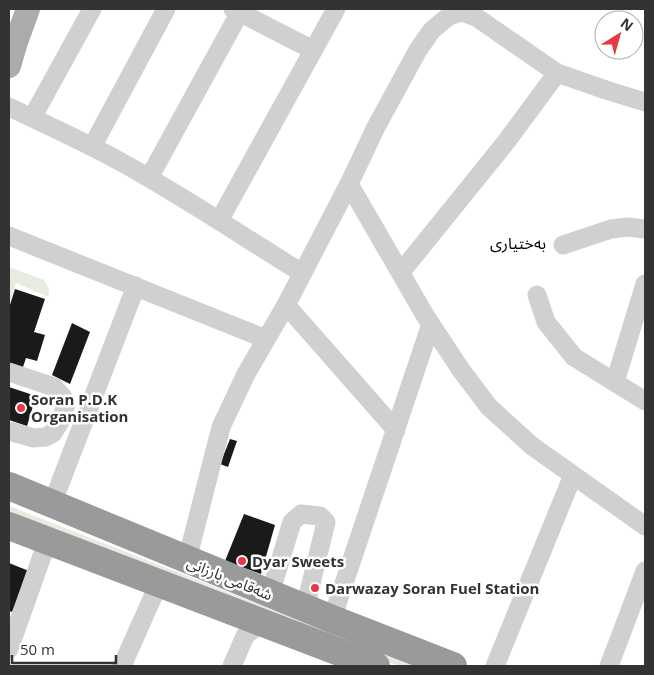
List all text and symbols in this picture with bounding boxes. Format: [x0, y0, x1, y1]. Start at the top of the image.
north arrow [594, 10, 644, 60]
text: N [617, 13, 637, 35]
district label: بەختیاری [490, 232, 546, 254]
place label: Soran P.D.K Organisation [31, 389, 128, 426]
marker: Soran P.D.K Organisation [15, 402, 27, 414]
place label: Dyar Sweets [252, 551, 344, 571]
street label: شەقامی بارزانی [184, 552, 276, 604]
marker: Dyar Sweets [236, 555, 248, 567]
place label: Darwazay Soran Fuel Station [325, 578, 539, 598]
marker: Darwazay Soran Fuel Station [309, 582, 321, 594]
scale bar [12, 632, 116, 664]
text: 50 m [20, 639, 55, 659]

